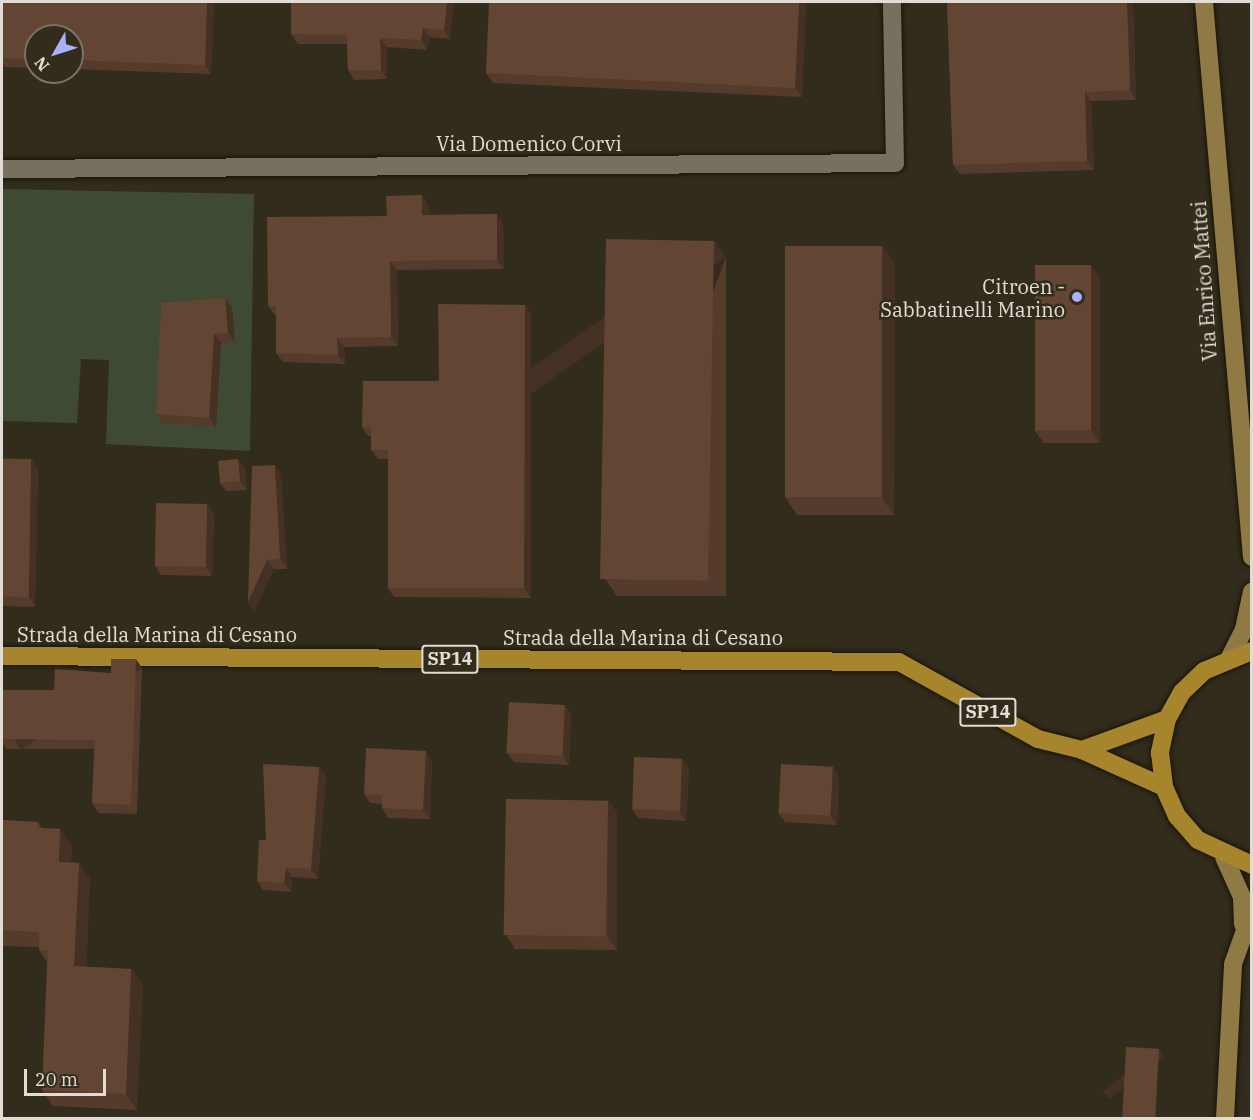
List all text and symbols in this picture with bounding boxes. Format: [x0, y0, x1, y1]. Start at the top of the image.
north arrow [24, 24, 84, 84]
text: N [30, 53, 53, 75]
street label: Via Domenico Corvi [436, 131, 622, 155]
street label: Via Enrico Mattei [1186, 200, 1222, 362]
place label: Citroen - Sabbatinelli Marino [880, 274, 1065, 321]
marker: Citroen - Sabbatinelli Marino [1070, 290, 1084, 304]
street label: Strada della Marina di Cesano [17, 622, 297, 646]
street label: Strada della Marina di Cesano [503, 625, 783, 649]
road number: SP14 [420, 644, 480, 674]
road number: SP14 [958, 697, 1018, 727]
scale bar [27, 1057, 110, 1095]
text: 20 m [35, 1068, 78, 1091]

